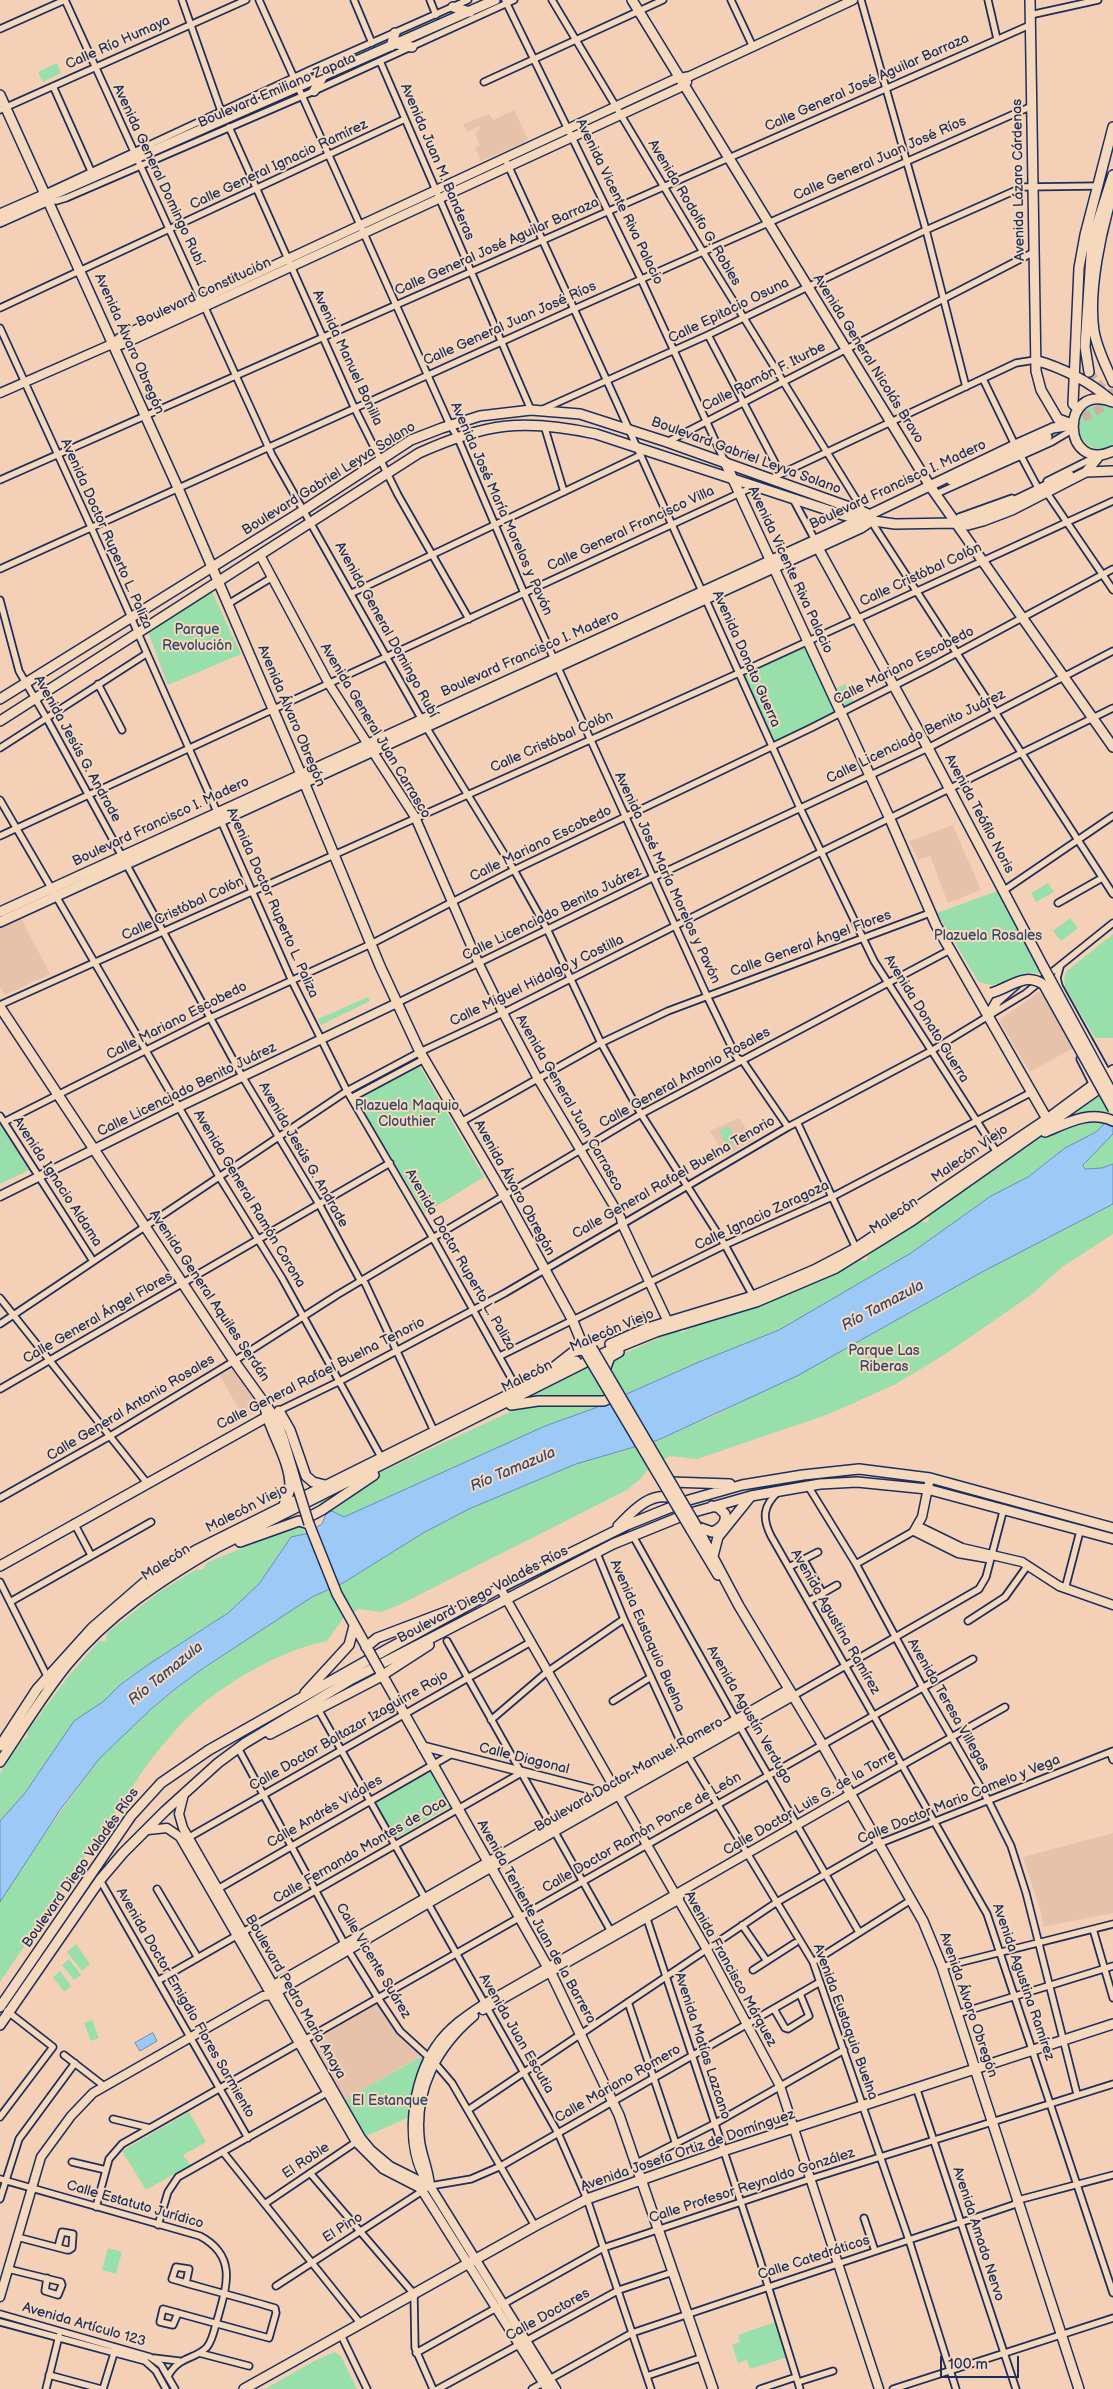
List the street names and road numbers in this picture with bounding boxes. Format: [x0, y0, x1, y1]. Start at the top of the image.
street label: Calle Río Humaya [63, 12, 173, 74]
street label: Calle General José Aguilar Barraza [762, 30, 972, 136]
street label: Boulevard Emiliano Zapata [196, 50, 358, 132]
street label: Avenida Juan M. Banderas [396, 81, 478, 243]
street label: Avenida General Domingo Rubí [109, 82, 207, 268]
street label: Avenida Lázaro Cárdenas [1009, 99, 1029, 261]
street label: Calle General Juan José Ríos [791, 113, 969, 205]
street label: Calle General Ignacio Ramírez [188, 116, 370, 214]
street label: Avenida Vicente Riva Palacio [571, 116, 667, 288]
street label: Avenida Rodolfo G. Robles [644, 137, 744, 289]
street label: Calle General José Aguilar Barraza [392, 194, 602, 300]
street label: Boulevard Constitución [134, 254, 274, 332]
street label: Avenida Álvaro Obregón [90, 271, 168, 417]
street label: Avenida General Nicolás Bravo [809, 271, 927, 447]
street label: Calle Epitacio Osuna [666, 274, 792, 348]
street label: Calle General Juan José Ríos [421, 278, 599, 370]
street label: Avenida Manuel Bonilla [308, 288, 386, 428]
street label: Calle Ramón F. Iturbe [699, 339, 829, 415]
street label: Avenida José María Morelos y Pavón [446, 400, 556, 618]
street label: Boulevard Gabriel Leyva Solano [649, 414, 843, 498]
street label: Boulevard Gabriel Leyva Solano [239, 419, 419, 539]
street label: Avenida Doctor Ruperto L. Paliza [56, 436, 156, 632]
street label: Boulevard Francisco I. Madero [807, 437, 989, 533]
street label: Calle General Francisco Villa [545, 483, 717, 575]
street label: Avenida Vicente Riva Palacio [744, 484, 836, 656]
street label: Avenida General Domingo Rubí [331, 539, 441, 721]
street label: Calle Cristóbal Colón [857, 539, 985, 611]
street label: Avenida Donato Guerra [708, 588, 784, 730]
street label: Boulevard Francisco I. Madero [438, 607, 622, 701]
street label: Calle Mariano Escobedo [831, 623, 977, 709]
street label: Avenida General Juan Carrasco [316, 640, 434, 822]
street label: Avenida Álvaro Obregón [254, 643, 328, 789]
street label: Avenida Jesús G. Andrade [30, 673, 124, 825]
street label: Calle Licenciado Benito Juárez [824, 686, 1008, 788]
street label: Calle Cristóbal Colón [488, 707, 616, 777]
street label: Avenida Teófilo Noris [940, 752, 1018, 876]
street label: Avenida José María Morelos y Pavón [610, 769, 724, 987]
street label: Boulevard Francisco I. Madero [70, 774, 252, 870]
street label: Calle Mariano Escobedo [467, 802, 615, 886]
street label: Avenida Doctor Ruperto L. Paliza [222, 805, 322, 1001]
street label: Calle Licenciado Benito Juárez [460, 863, 644, 965]
street label: Calle Cristóbal Colón [119, 873, 247, 945]
street label: Calle General Ángel Flores [728, 907, 894, 981]
street label: Calle Miguel Hidalgo y Costilla [447, 931, 627, 1031]
street label: Avenida Donato Guerra [880, 952, 972, 1086]
street label: Calle Mariano Escobedo [104, 978, 250, 1064]
street label: Avenida General Juan Carrasco [511, 1012, 627, 1194]
street label: Calle General Antonio Rosales [597, 1024, 773, 1132]
street label: Calle Licenciado Benito Juárez [95, 1039, 279, 1141]
street label: Avenida Jesús G. Andrade [254, 1079, 352, 1231]
street label: Avenida General Ramón Corona [189, 1107, 309, 1291]
street label: Calle General Rafael Buelna Tenorio [570, 1113, 778, 1243]
street label: Avenida Ignacio Aldama [9, 1114, 105, 1250]
street label: Avenida Álvaro Obregón [470, 1117, 558, 1259]
street label: Malecón Viejo [928, 1121, 1012, 1187]
street label: Avenida Doctor Ruperto L. Paliza [401, 1166, 519, 1354]
street label: Calle Ignacio Zaragoza [692, 1177, 832, 1255]
street label: Malecón [867, 1194, 921, 1238]
street label: Avenida General Aquiles Serdán [145, 1207, 273, 1385]
street label: Calle General Ángel Flores [20, 1268, 176, 1368]
street label: Malecón Viejo [567, 1306, 657, 1356]
street label: Calle General Rafael Buelna Tenorio [214, 1314, 428, 1434]
street label: Calle General Antonio Rosales [44, 1351, 218, 1465]
street label: Malecón [499, 1357, 555, 1397]
street label: Malecón Viejo [203, 1481, 291, 1537]
street label: Malecón [139, 1541, 193, 1585]
street label: Boulevard Diego Valadés Ríos [395, 1543, 571, 1647]
street label: Avenida Agustina Ramírez [787, 1546, 883, 1698]
street label: Avenida Eustaquio Buelna [606, 1557, 688, 1715]
street label: Avenida Teresa Villegas [903, 1636, 993, 1774]
street label: Avenida Agustín Verdugo [703, 1643, 795, 1787]
street label: Calle Doctor Baltazar Izaguirre Rojo [247, 1667, 451, 1795]
street label: Boulevard Doctor Manuel Romero [532, 1714, 726, 1836]
street label: Calle Diagonal [477, 1740, 571, 1778]
street label: Calle Doctor Luis G. de la Torre [721, 1747, 899, 1859]
street label: Calle Doctor Mario Camelo y Vega [855, 1752, 1063, 1848]
street label: Calle Doctor Ramón Ponce de León [540, 1769, 744, 1897]
street label: Calle Andrés Vidales [264, 1772, 386, 1852]
street label: Boulevard Diego Valadés Ríos [19, 1785, 143, 1951]
street label: Calle Fernando Montes de Oca [270, 1794, 450, 1908]
street label: Avenida Teniente Juan de la Barrera [473, 1817, 599, 2027]
street label: Avenida Doctor Emigdio Flores Sarmiento [112, 1885, 258, 2121]
street label: Avenida Francisco Márquez [680, 1888, 780, 2050]
street label: Calle Vicente Suárez [332, 1900, 414, 2022]
street label: Avenida Agustina Ramírez [988, 1901, 1058, 2063]
street label: Boulevard Pedro María Anaya [241, 1912, 349, 2082]
street label: Avenida Álvaro Obregón [935, 1930, 1001, 2080]
street label: Avenida Eustaquio Buelna [809, 1942, 881, 2102]
street label: Avenida Matías Lazcano [670, 1970, 734, 2122]
street label: Avenida Juan Escutia [475, 1971, 557, 2097]
street label: Calle Mariano Romero [552, 2041, 684, 2127]
street label: Avenida Josefa Ortiz de Domínguez [579, 2106, 797, 2196]
street label: El Roble [279, 2139, 333, 2183]
street label: Calle Profesor Reynaldo González [647, 2145, 857, 2227]
street label: Avenida Amado Nervo [948, 2165, 1008, 2303]
street label: Calle Estatuto Jurídico [65, 2177, 205, 2233]
street label: El Pino [320, 2209, 366, 2247]
street label: Calle Catedráticos [756, 2232, 872, 2284]
street label: Calle Doctores [503, 2285, 593, 2345]
street label: Avenida Artículo 123 [20, 2299, 148, 2351]

